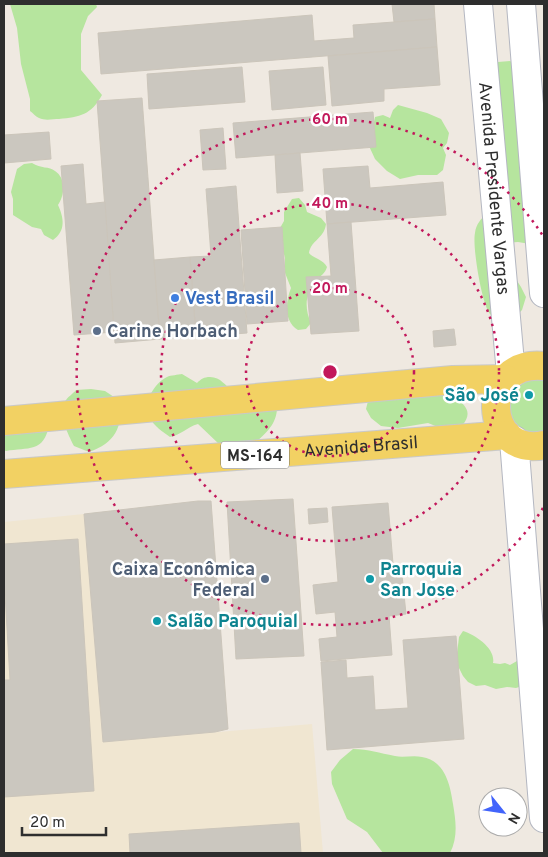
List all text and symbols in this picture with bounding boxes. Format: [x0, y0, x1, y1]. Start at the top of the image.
street label: Avenida Presidente Vargas [472, 81, 514, 296]
text: 60 m [312, 111, 348, 130]
text: 40 m [312, 195, 348, 214]
text: 20 m [312, 280, 348, 299]
place label: Vest Brasil [185, 288, 275, 311]
marker: Vest Brasil [169, 292, 181, 304]
place label: Carine Horbach [107, 321, 238, 344]
marker: Carine Horbach [91, 325, 103, 337]
centre of rings [321, 363, 339, 381]
place label: São José [444, 385, 519, 408]
marker: São José [523, 389, 535, 401]
street label: Avenida Brasil [303, 432, 419, 464]
road number: MS-164 [221, 442, 289, 468]
place label: Caixa Econômica Federal [112, 559, 255, 603]
place label: Parroquia San Jose [380, 559, 462, 603]
marker: Caixa Econômica Federal [259, 573, 271, 585]
marker: Parroquia San Jose [364, 573, 376, 585]
place label: Salão Paroquial [167, 611, 298, 634]
marker: Salão Paroquial [151, 615, 163, 627]
north arrow [478, 787, 528, 837]
scale bar [22, 804, 106, 836]
text: N [503, 809, 523, 826]
text: 20 m [30, 814, 65, 833]

